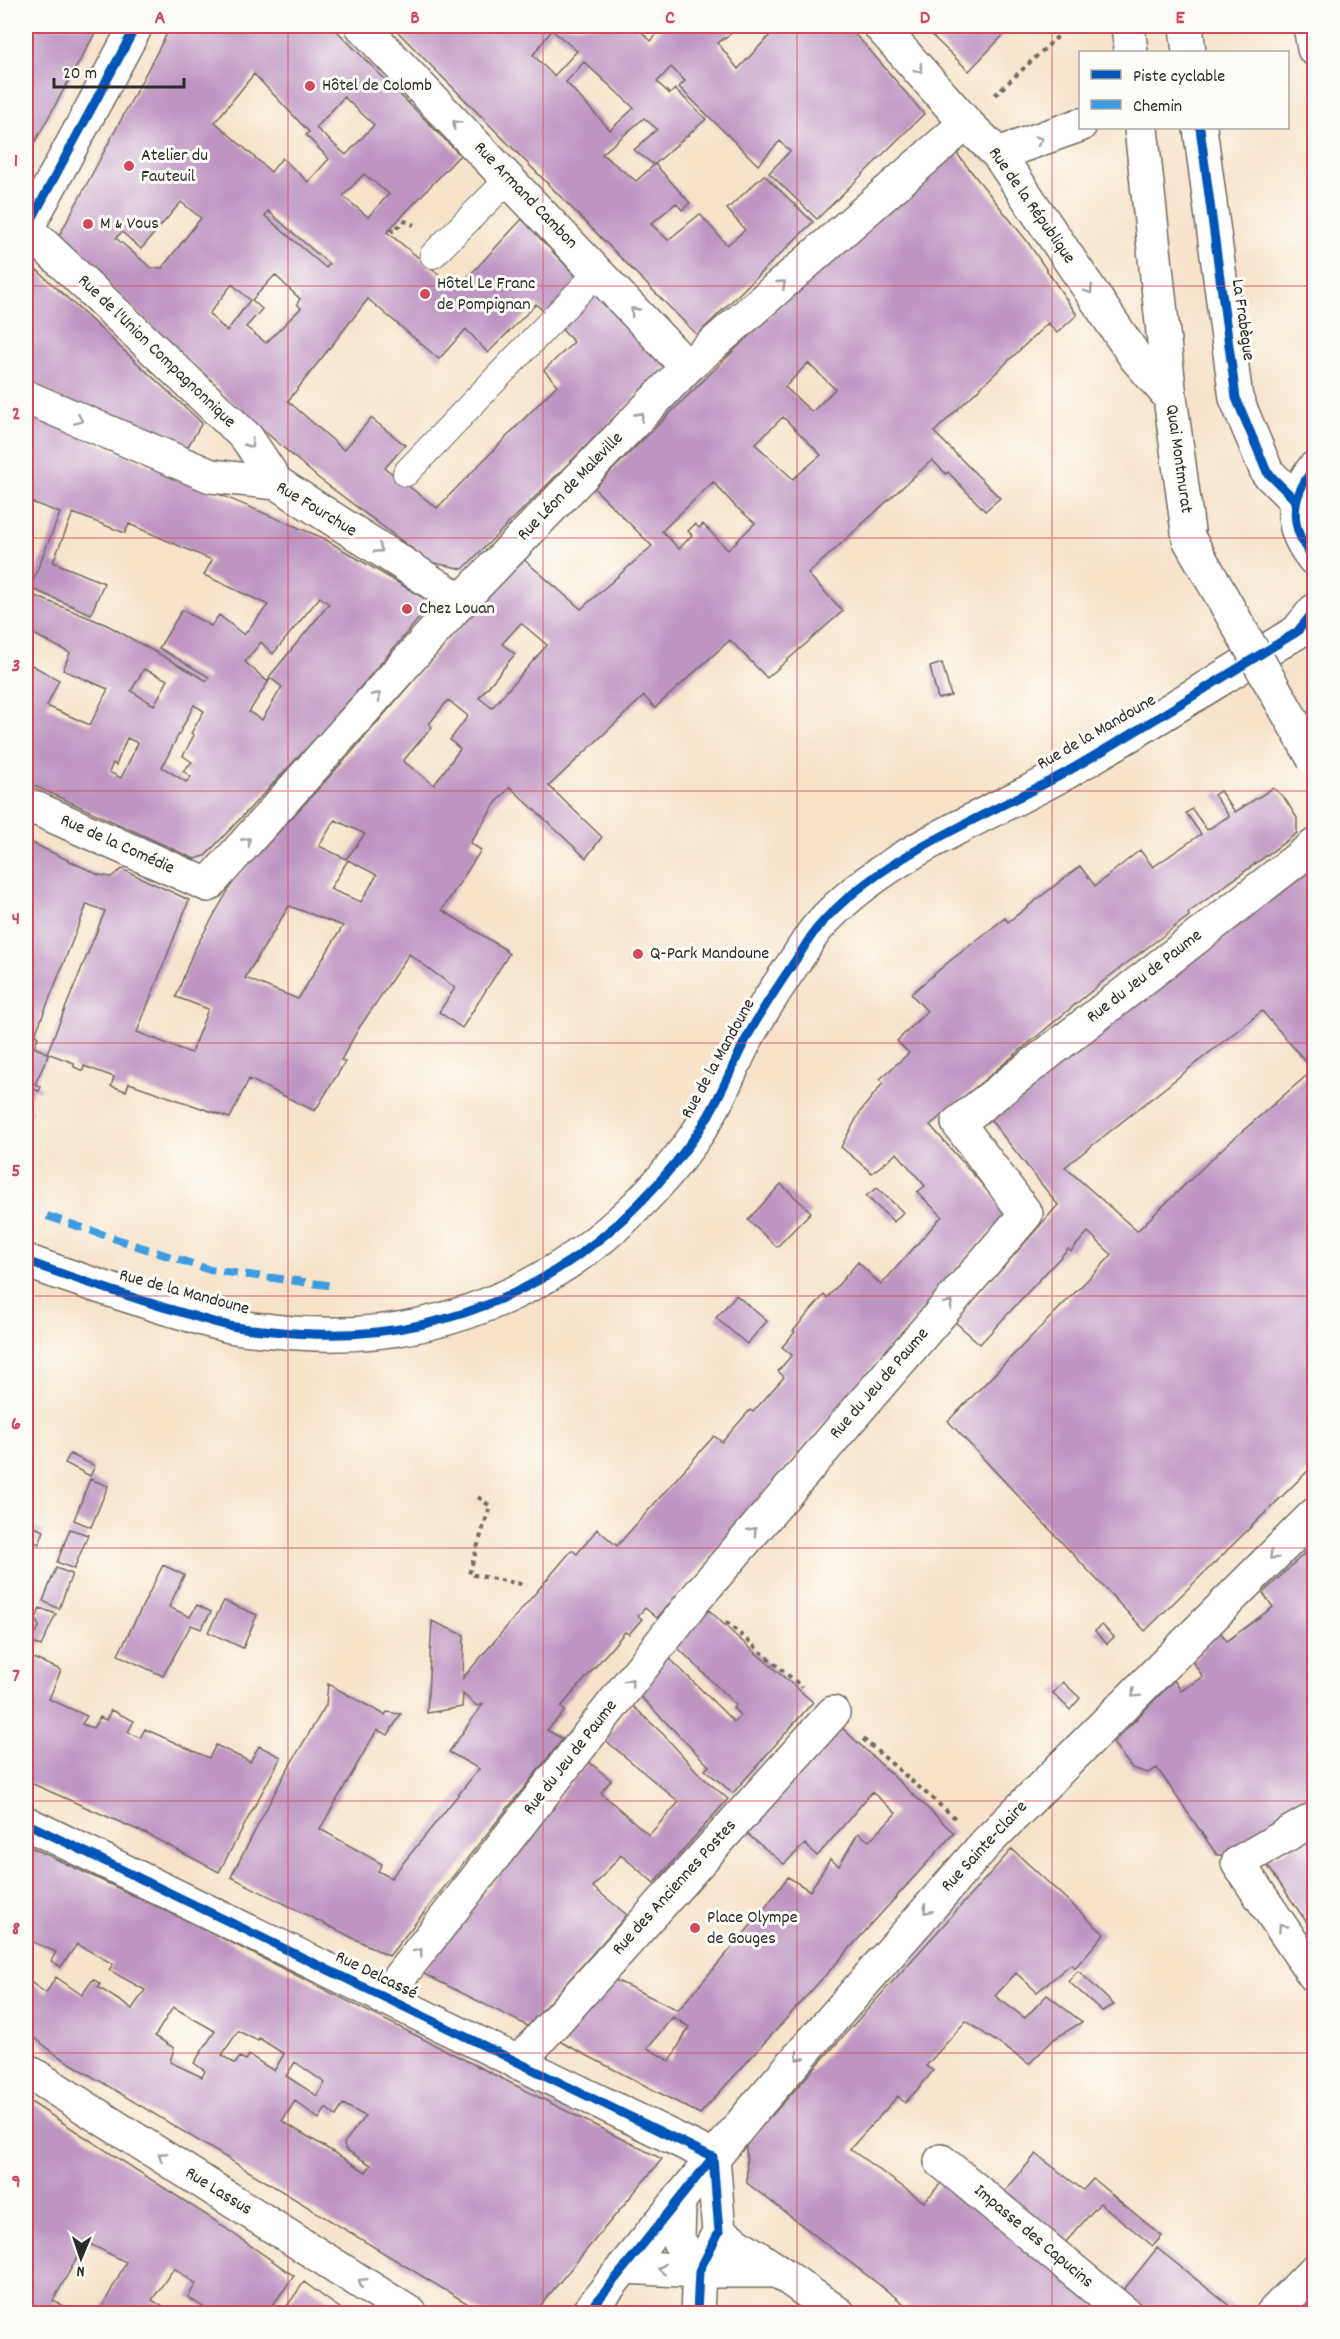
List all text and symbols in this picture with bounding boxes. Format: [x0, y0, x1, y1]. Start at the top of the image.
text: A [155, 5, 166, 33]
text: B [410, 5, 420, 33]
text: C [665, 5, 675, 33]
text: D [920, 5, 931, 33]
text: E [1175, 5, 1185, 33]
scale bar [54, 51, 184, 89]
legend [1079, 51, 1289, 129]
text: 20 m [63, 62, 97, 87]
one-way arrow [912, 62, 923, 73]
text: Piste cyclable [1133, 65, 1225, 90]
place label: Hôtel de Colomb [322, 74, 432, 99]
marker: Hôtel de Colomb [303, 79, 317, 93]
text: Chemin [1133, 95, 1182, 120]
one-way arrow [452, 120, 463, 131]
one-way arrow [1033, 134, 1044, 147]
street label: Rue Armand Cambon [467, 137, 583, 255]
street label: Rue de la République [981, 142, 1081, 270]
place label: Atelier du Fauteuil [141, 144, 208, 190]
text: 1 [14, 148, 18, 176]
marker: Atelier du Fauteuil [122, 159, 136, 173]
place label: M & Vous [100, 212, 159, 237]
marker: M & Vous [81, 217, 95, 231]
street label: Rue de l'Union Compagnonnique [71, 270, 241, 434]
place label: Hôtel Le Franc de Pompignan [437, 272, 535, 318]
street label: La Frabègue [1224, 278, 1260, 363]
one-way arrow [776, 280, 787, 291]
one-way arrow [1082, 283, 1093, 294]
marker: Hôtel Le Franc de Pompignan [418, 287, 432, 301]
one-way arrow [630, 307, 641, 318]
text: 2 [12, 401, 20, 429]
street label: Quai Montmurat [1158, 403, 1198, 515]
one-way arrow [73, 413, 84, 425]
one-way arrow [632, 413, 643, 424]
street label: Rue Léon de Maleville [512, 427, 630, 547]
one-way arrow [243, 437, 254, 448]
street label: Rue Fourchue [271, 476, 361, 544]
one-way arrow [373, 541, 383, 553]
place label: Chez Louan [419, 597, 495, 622]
marker: Chez Louan [400, 602, 414, 616]
text: 3 [12, 653, 20, 681]
street label: Rue de la Mandoune [1033, 689, 1161, 777]
one-way arrow [370, 692, 381, 703]
street label: Rue de la Comédie [56, 809, 178, 881]
one-way arrow [240, 838, 251, 848]
text: 4 [12, 906, 20, 934]
street label: Rue du Jeu de Paume [1082, 924, 1208, 1030]
place label: Q-Park Mandoune [650, 942, 769, 967]
marker: Q-Park Mandoune [631, 947, 645, 961]
street label: Rue de la Mandoune [676, 994, 762, 1124]
text: 5 [11, 1158, 21, 1186]
street label: Rue de la Mandoune [116, 1264, 252, 1322]
one-way arrow [942, 1300, 953, 1311]
street label: Rue du Jeu de Paume [825, 1323, 936, 1445]
text: 6 [11, 1411, 21, 1439]
one-way arrow [746, 1527, 757, 1538]
one-way arrow [1270, 1549, 1281, 1560]
text: 7 [12, 1663, 20, 1691]
one-way arrow [623, 1678, 634, 1689]
one-way arrow [1132, 1687, 1143, 1698]
street label: Rue du Jeu de Paume [518, 1695, 624, 1821]
street label: Rue Sainte-Claire [936, 1796, 1034, 1898]
street label: Rue des Anciennes Postes [607, 1814, 743, 1962]
one-way arrow [923, 1903, 934, 1914]
place label: Place Olympe de Gouges [707, 1906, 798, 1952]
text: 8 [12, 1916, 20, 1944]
marker: Place Olympe de Gouges [688, 1921, 702, 1935]
one-way arrow [1277, 1923, 1289, 1933]
street label: Rue Delcassé [331, 1945, 422, 2007]
one-way arrow [412, 1948, 423, 1959]
one-way arrow [795, 2050, 806, 2061]
one-way arrow [157, 2152, 168, 2163]
street label: Rue Lassus [180, 2162, 256, 2222]
text: 9 [11, 2169, 21, 2197]
street label: Impasse des Capucins [968, 2179, 1098, 2295]
north arrow [51, 2228, 111, 2288]
text: N [76, 2259, 85, 2282]
one-way arrow [657, 2263, 666, 2276]
one-way arrow [358, 2278, 368, 2290]

